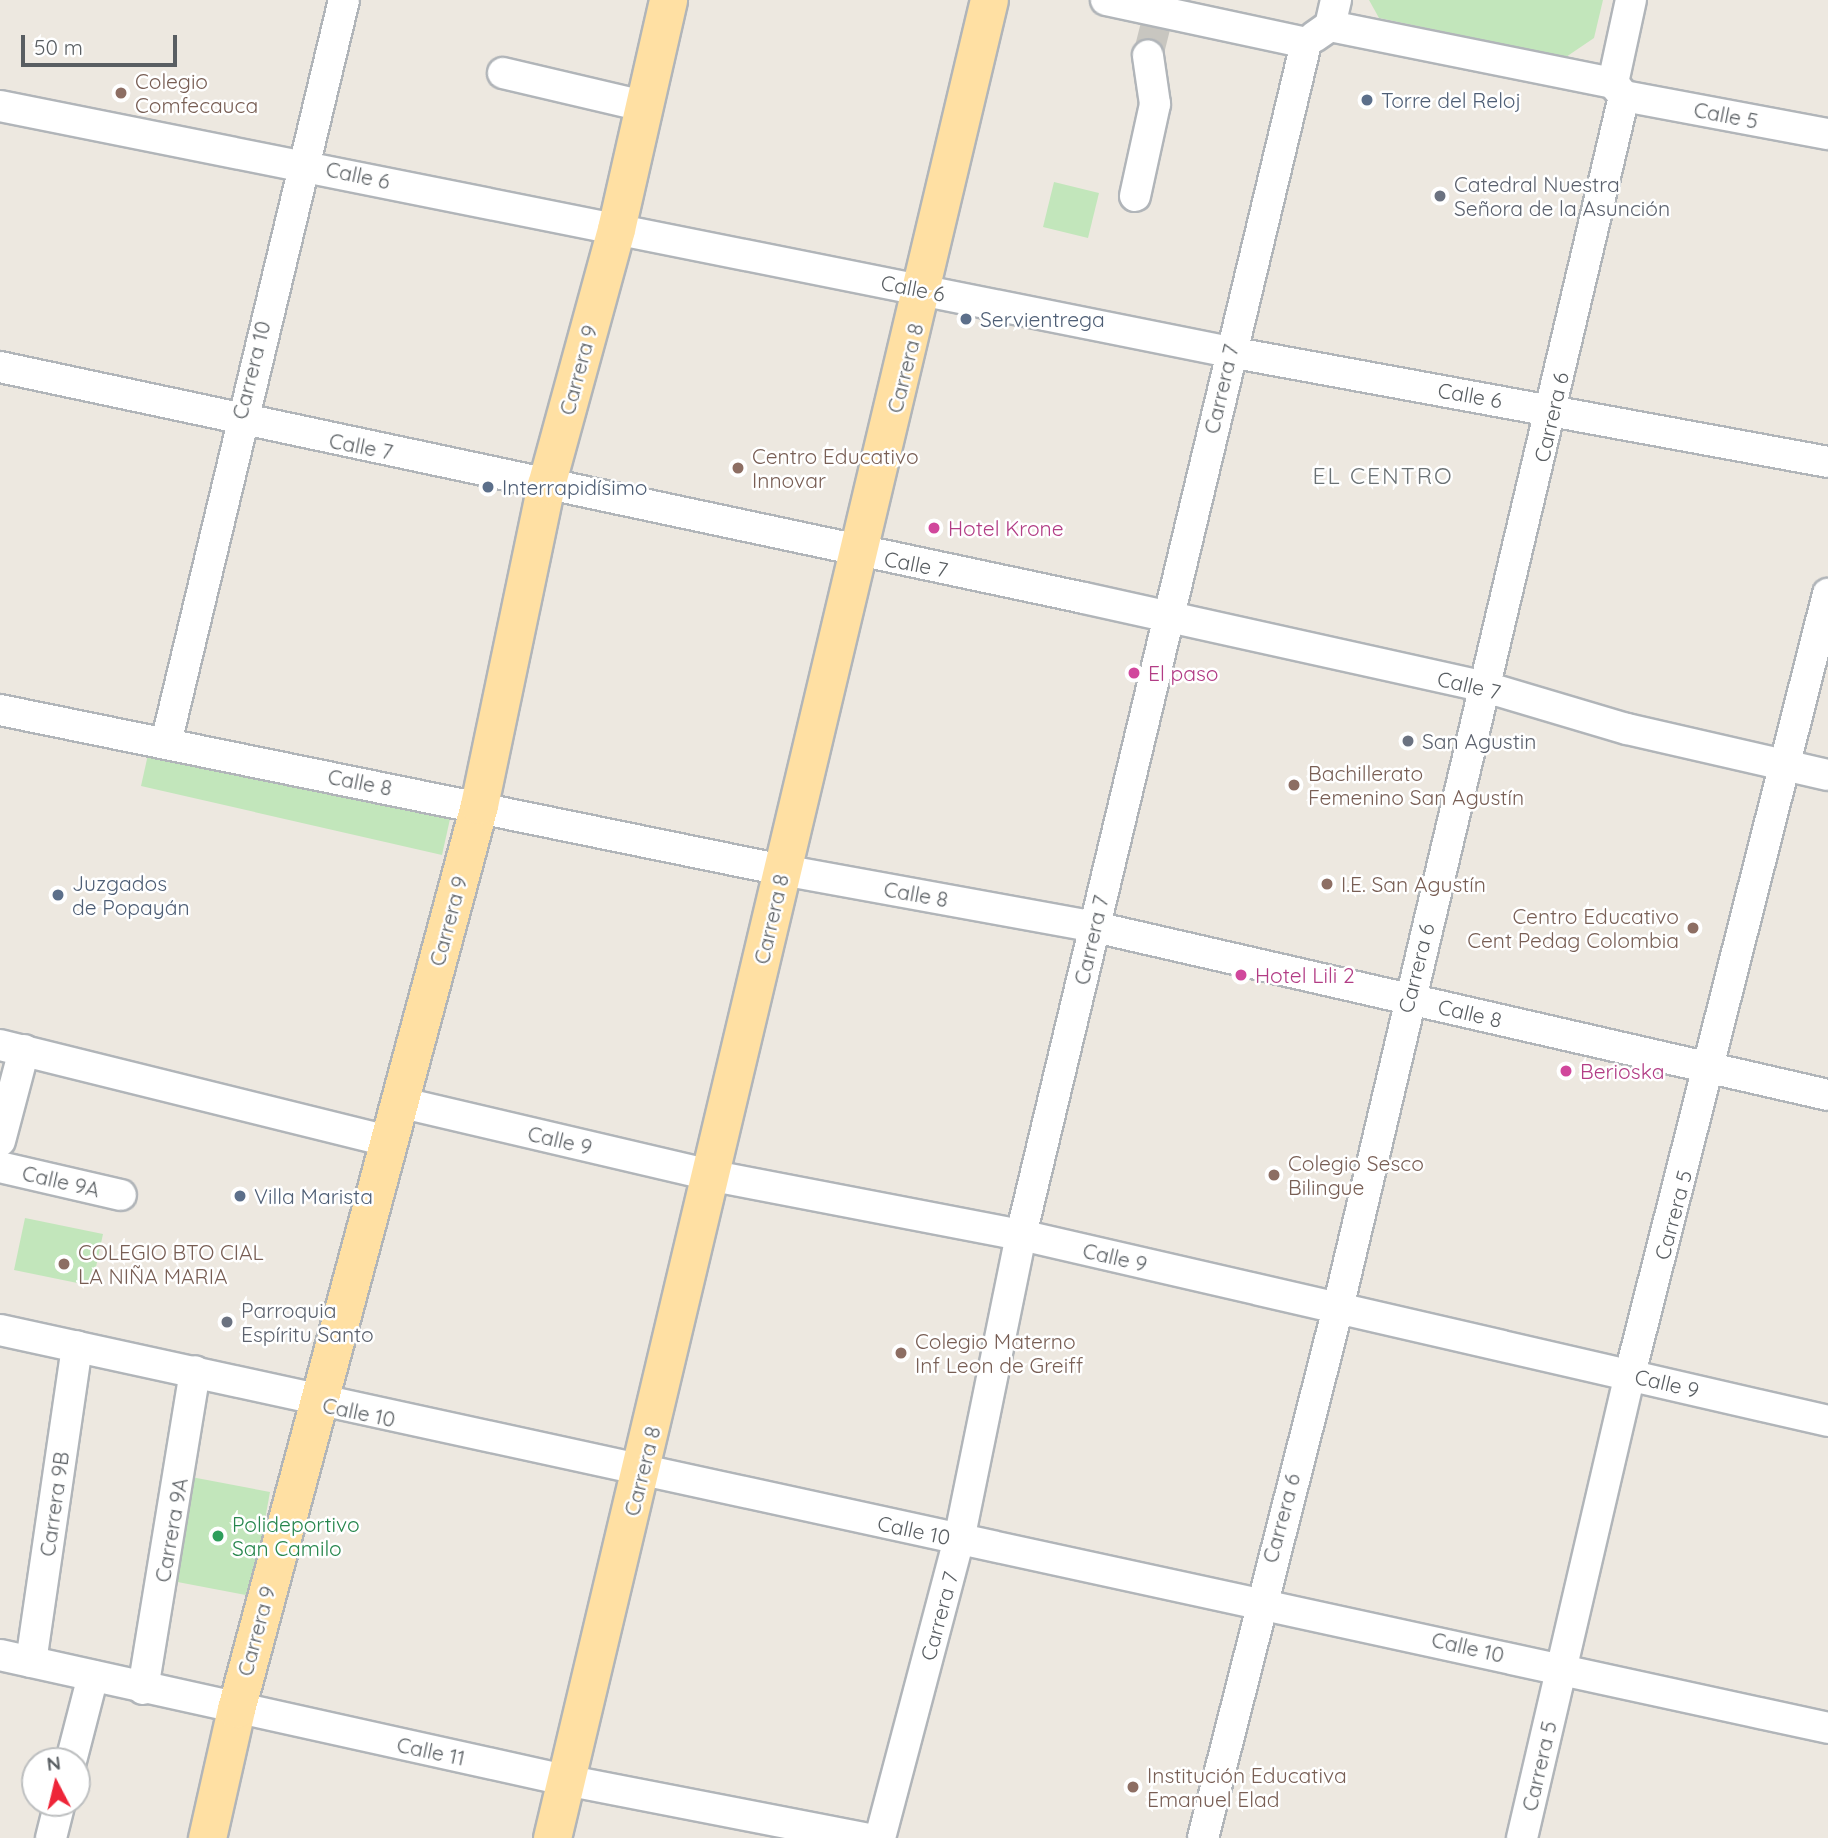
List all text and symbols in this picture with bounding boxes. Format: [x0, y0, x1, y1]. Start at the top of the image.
scale bar [24, 21, 180, 65]
text: 50 m [34, 34, 83, 60]
place label: Colegio Comfecauca [135, 68, 258, 118]
marker: Colegio Comfecauca [113, 85, 129, 101]
place label: Torre del Reloj [1381, 87, 1521, 113]
marker: Torre del Reloj [1359, 92, 1375, 108]
street label: Calle 5 [1692, 96, 1760, 134]
street label: Calle 6 [324, 156, 392, 194]
place label: Catedral Nuestra Señora de la Asunción [1454, 171, 1670, 221]
marker: Catedral Nuestra Señora de la Asunción [1432, 188, 1448, 204]
street label: Calle 6 [879, 269, 947, 307]
place label: Servientrega [980, 306, 1105, 332]
marker: Servientrega [958, 311, 974, 327]
street label: Carrera 10 [227, 318, 275, 422]
street label: Carrera 8 [882, 320, 928, 416]
street label: Carrera 9 [554, 322, 602, 418]
street label: Carrera 7 [1198, 342, 1244, 436]
street label: Carrera 6 [1528, 370, 1574, 464]
street label: Calle 6 [1436, 377, 1504, 413]
street label: Calle 7 [327, 428, 395, 464]
place label: Centro Educativo Innovar [752, 443, 919, 493]
marker: Centro Educativo Innovar [730, 460, 746, 476]
district label: EL CENTRO [1314, 462, 1452, 490]
place label: Interrapidísimo [502, 474, 648, 500]
marker: Interrapidísimo [480, 479, 496, 495]
place label: Hotel Krone [948, 515, 1064, 541]
marker: Hotel Krone [926, 520, 942, 536]
street label: Calle 7 [882, 546, 950, 582]
place label: El paso [1148, 660, 1218, 686]
marker: El paso [1126, 665, 1142, 681]
street label: Calle 7 [1435, 665, 1503, 705]
place label: San Agustin [1422, 728, 1536, 754]
marker: San Agustin [1400, 733, 1416, 749]
place label: Bachillerato Femenino San Agustín [1308, 760, 1524, 810]
street label: Calle 8 [326, 763, 394, 801]
marker: Bachillerato Femenino San Agustín [1286, 777, 1302, 793]
place label: Juzgados de Popayán [72, 870, 190, 920]
place label: I.E. San Agustín [1341, 871, 1486, 897]
street label: Carrera 8 [748, 872, 794, 966]
street label: Carrera 9 [424, 873, 472, 969]
street label: Calle 8 [882, 876, 950, 912]
marker: I.E. San Agustín [1319, 876, 1335, 892]
marker: Juzgados de Popayán [50, 887, 66, 903]
street label: Carrera 7 [1068, 893, 1114, 987]
place label: Centro Educativo Cent Pedag Colombia [1467, 903, 1679, 953]
marker: Centro Educativo Cent Pedag Colombia [1685, 920, 1701, 936]
street label: Carrera 6 [1393, 921, 1439, 1015]
place label: Hotel Lili 2 [1255, 962, 1355, 988]
marker: Hotel Lili 2 [1233, 967, 1249, 983]
street label: Calle 8 [1436, 993, 1504, 1033]
place label: Berioska [1580, 1058, 1665, 1084]
marker: Berioska [1558, 1063, 1574, 1079]
street label: Calle 9 [525, 1120, 595, 1160]
place label: Colegio Sesco Bilingue [1288, 1150, 1424, 1200]
street label: Calle 9A [20, 1160, 102, 1202]
marker: Colegio Sesco Bilingue [1266, 1167, 1282, 1183]
street label: Carrera 5 [1649, 1167, 1697, 1263]
place label: Villa Marista [254, 1183, 373, 1209]
marker: Villa Marista [232, 1188, 248, 1204]
street label: Calle 9 [1080, 1237, 1150, 1277]
place label: COLEGIO BTO CIAL LA NIÑA MARIA [78, 1239, 264, 1289]
marker: COLEGIO BTO CIAL LA NIÑA MARIA [56, 1256, 72, 1272]
place label: Parroquia Espíritu Santo [241, 1297, 374, 1347]
marker: Parroquia Espíritu Santo [219, 1314, 235, 1330]
place label: Colegio Materno Inf Leon de Greiff [915, 1328, 1083, 1378]
marker: Colegio Materno Inf Leon de Greiff [893, 1345, 909, 1361]
street label: Calle 9 [1632, 1363, 1702, 1403]
street label: Calle 10 [320, 1392, 398, 1432]
street label: Carrera 8 [619, 1423, 665, 1519]
street label: Carrera 9B [34, 1450, 74, 1558]
street label: Carrera 6 [1257, 1470, 1305, 1566]
street label: Carrera 9A [149, 1476, 193, 1584]
street label: Calle 10 [875, 1510, 953, 1550]
place label: Polideportivo San Camilo [232, 1511, 360, 1561]
marker: Polideportivo San Camilo [210, 1528, 226, 1544]
street label: Carrera 7 [915, 1569, 963, 1663]
street label: Carrera 9 [232, 1583, 280, 1679]
street label: Calle 10 [1429, 1626, 1507, 1668]
street label: Carrera 5 [1516, 1718, 1562, 1814]
street label: Calle 11 [395, 1731, 467, 1771]
north arrow [21, 1747, 91, 1817]
text: N [45, 1750, 62, 1776]
place label: Institución Educativa Emanuel Elad [1147, 1762, 1347, 1812]
marker: Institución Educativa Emanuel Elad [1125, 1779, 1141, 1795]

